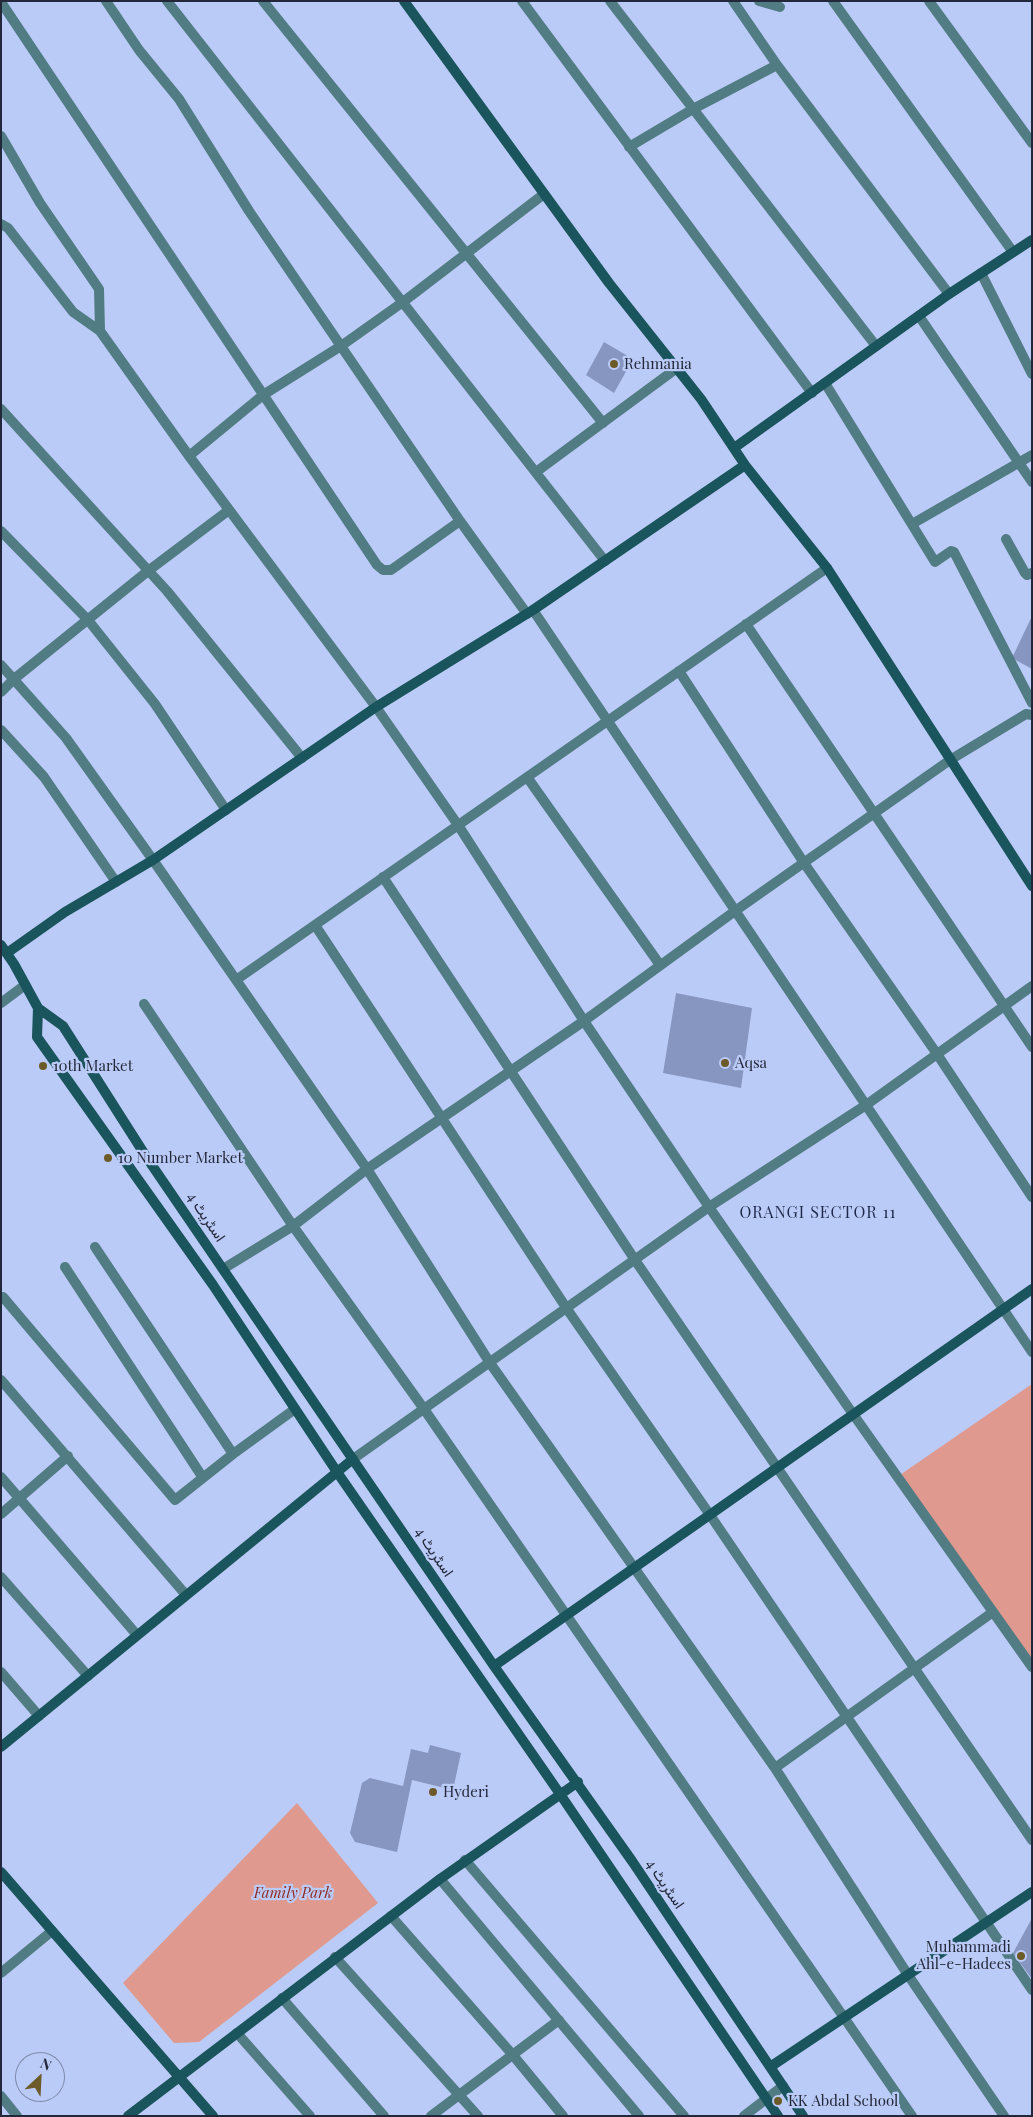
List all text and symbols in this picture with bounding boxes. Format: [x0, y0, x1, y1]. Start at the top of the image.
place label: Rehmania [624, 355, 692, 373]
marker: Rehmania [608, 358, 620, 370]
place label: Aqsa [735, 1054, 767, 1072]
place label: 10th Market [53, 1057, 133, 1075]
marker: Aqsa [719, 1057, 731, 1069]
marker: 10th Market [37, 1060, 49, 1072]
place label: 10 Number Market [118, 1149, 243, 1167]
marker: 10 Number Market [102, 1152, 114, 1164]
street label: اسٹریٹ 4 [183, 1189, 229, 1245]
district label: ORANGI SECTOR 11 [738, 1203, 898, 1223]
street label: اسٹریٹ 4 [411, 1524, 457, 1580]
place label: Hyderi [443, 1783, 489, 1801]
marker: Hyderi [427, 1786, 439, 1798]
street label: اسٹریٹ 4 [642, 1856, 688, 1912]
park label: Family Park [254, 1884, 332, 1902]
place label: Muhammadi Ahl-e-Hadees [917, 1938, 1011, 1973]
marker: Muhammadi Ahl-e-Hadees [1015, 1950, 1027, 1962]
north arrow [15, 2052, 65, 2102]
text: N [38, 2053, 55, 2075]
place label: KK Abdal School [788, 2092, 898, 2110]
marker: KK Abdal School [772, 2095, 784, 2107]

